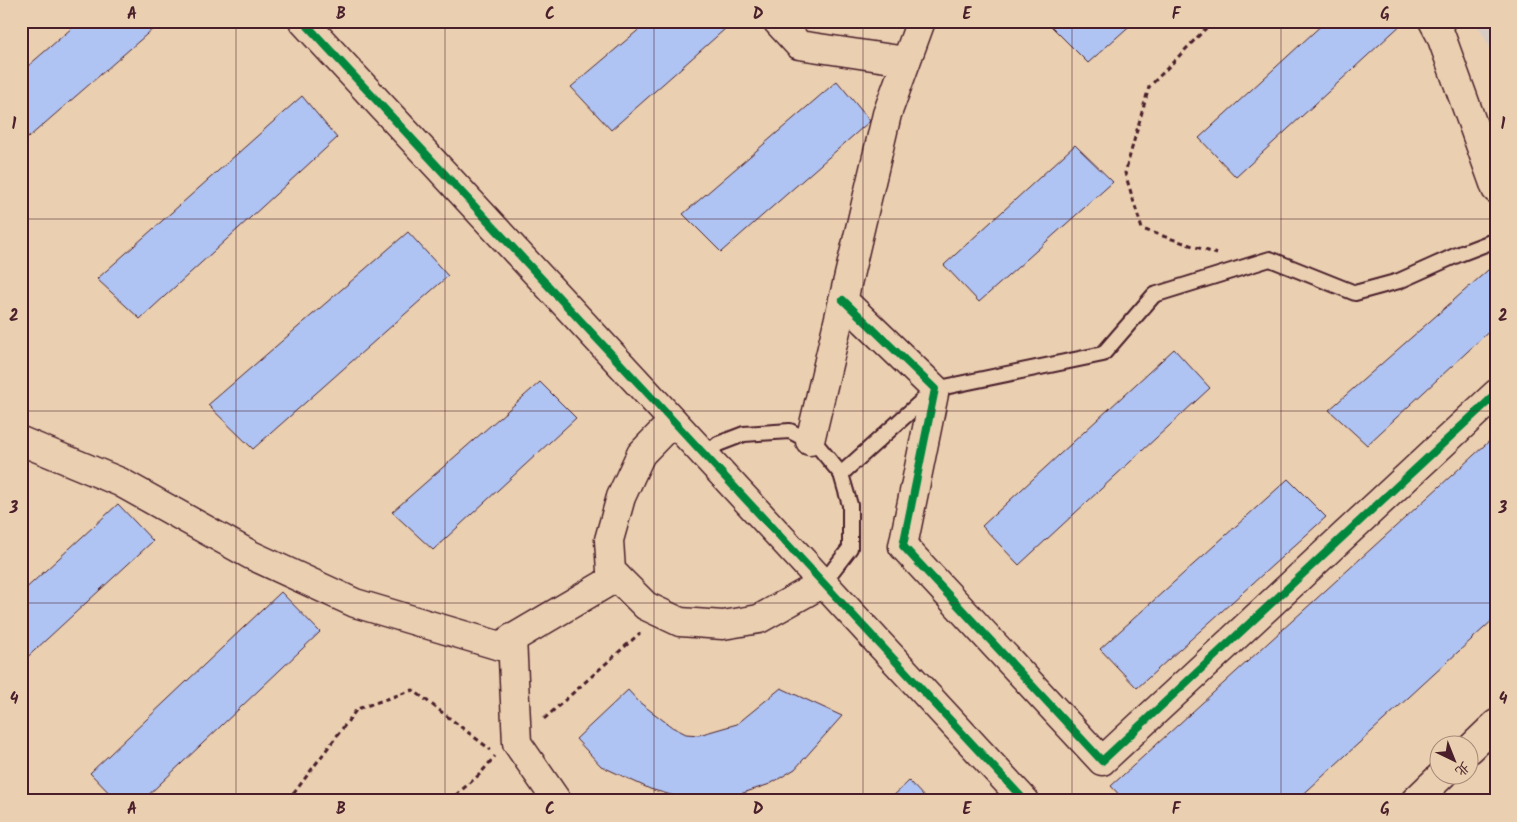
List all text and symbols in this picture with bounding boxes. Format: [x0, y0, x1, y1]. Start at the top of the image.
text: A [127, 2, 137, 27]
text: B [336, 2, 346, 27]
text: C [545, 2, 555, 27]
text: D [753, 2, 764, 27]
text: E [963, 2, 973, 27]
text: F [1172, 2, 1182, 27]
text: G [1380, 2, 1390, 27]
text: 1 [12, 112, 17, 137]
text: 1 [1501, 112, 1506, 137]
text: 2 [9, 304, 19, 329]
text: 2 [1498, 304, 1508, 329]
text: 3 [9, 496, 19, 521]
text: 3 [1498, 496, 1508, 521]
text: 4 [10, 687, 19, 712]
text: 4 [1499, 687, 1508, 712]
north arrow [1430, 734, 1480, 784]
text: 北 [1450, 756, 1475, 782]
text: A [127, 797, 137, 822]
text: B [336, 797, 346, 822]
text: C [545, 797, 555, 822]
text: D [753, 797, 764, 822]
text: E [963, 797, 973, 822]
text: F [1172, 797, 1182, 822]
text: G [1380, 797, 1390, 822]

